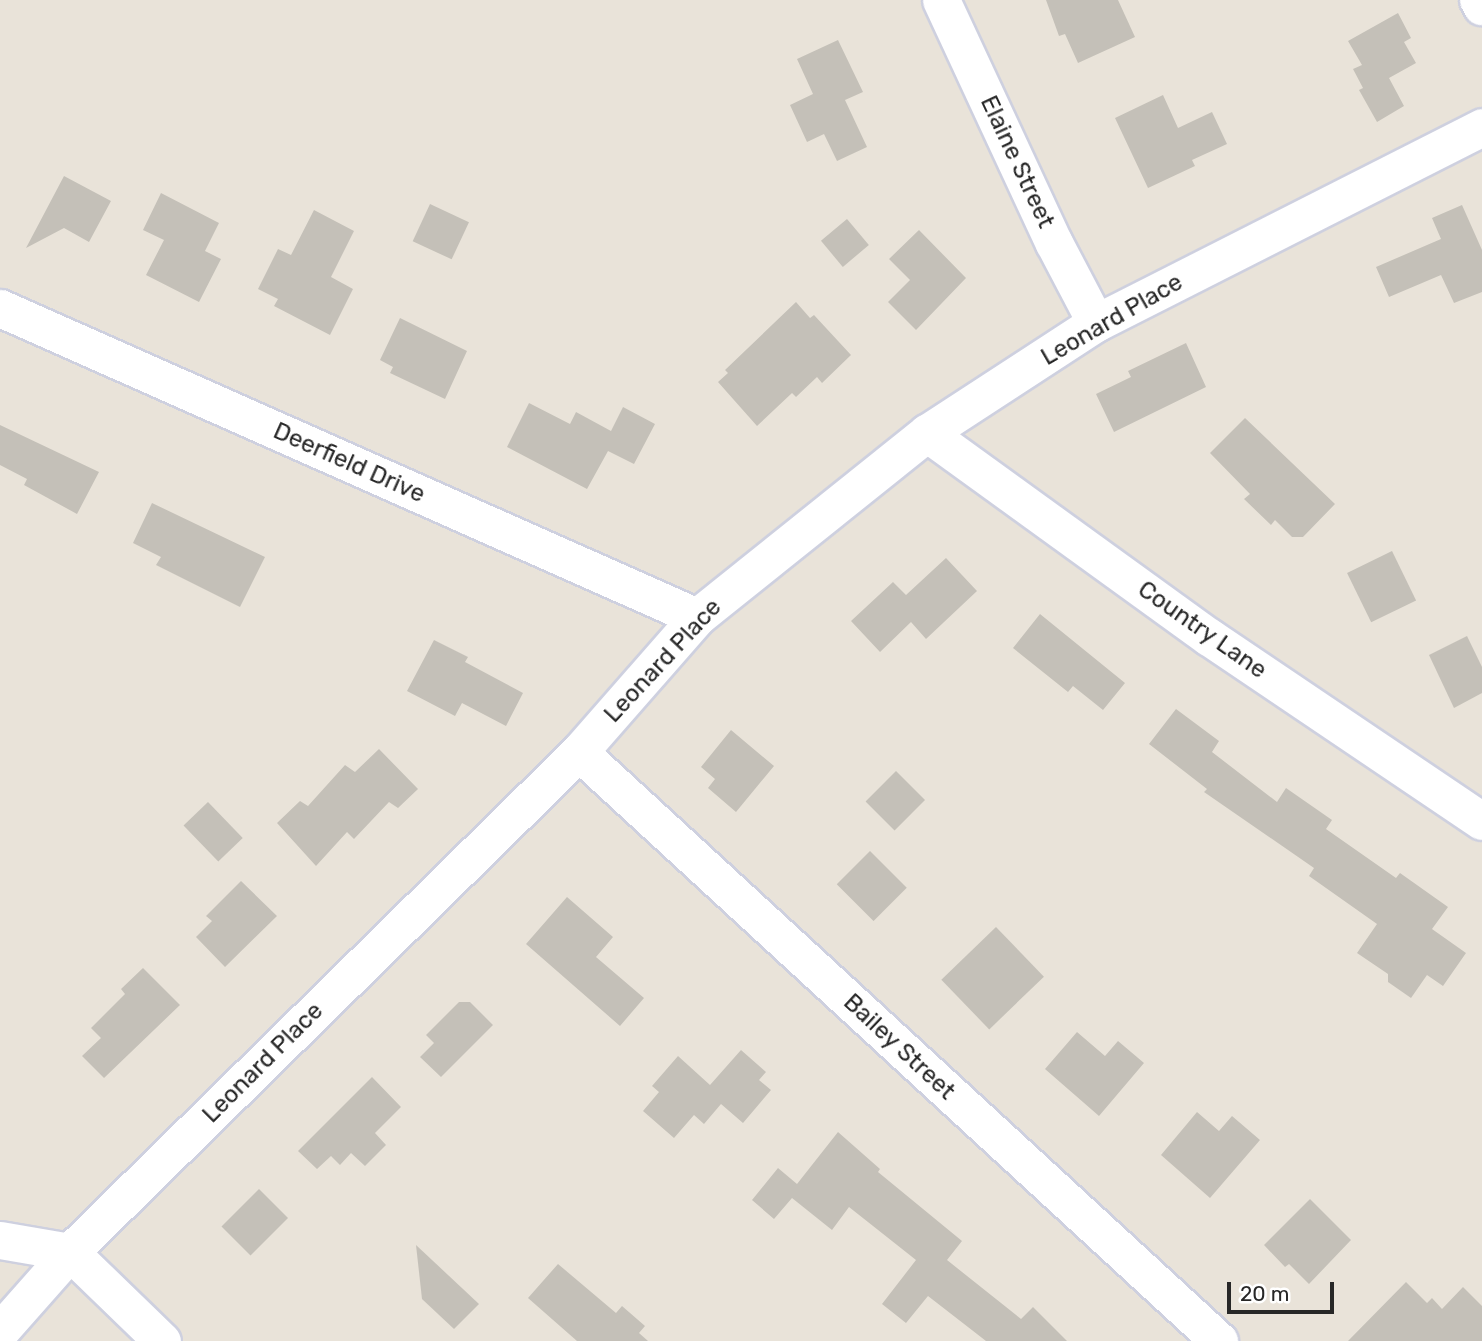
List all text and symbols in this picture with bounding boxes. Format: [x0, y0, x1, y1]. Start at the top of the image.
street label: Elaine Street [974, 91, 1060, 233]
street label: Leonard Place [1036, 268, 1188, 372]
street label: Deerfield Drive [269, 417, 429, 509]
street label: Country Lane [1132, 575, 1272, 685]
street label: Leonard Place [598, 593, 728, 729]
street label: Bailey Street [837, 988, 961, 1106]
street label: Leonard Place [197, 997, 329, 1129]
scale bar [1230, 1268, 1337, 1312]
text: 20 m [1240, 1281, 1289, 1306]

